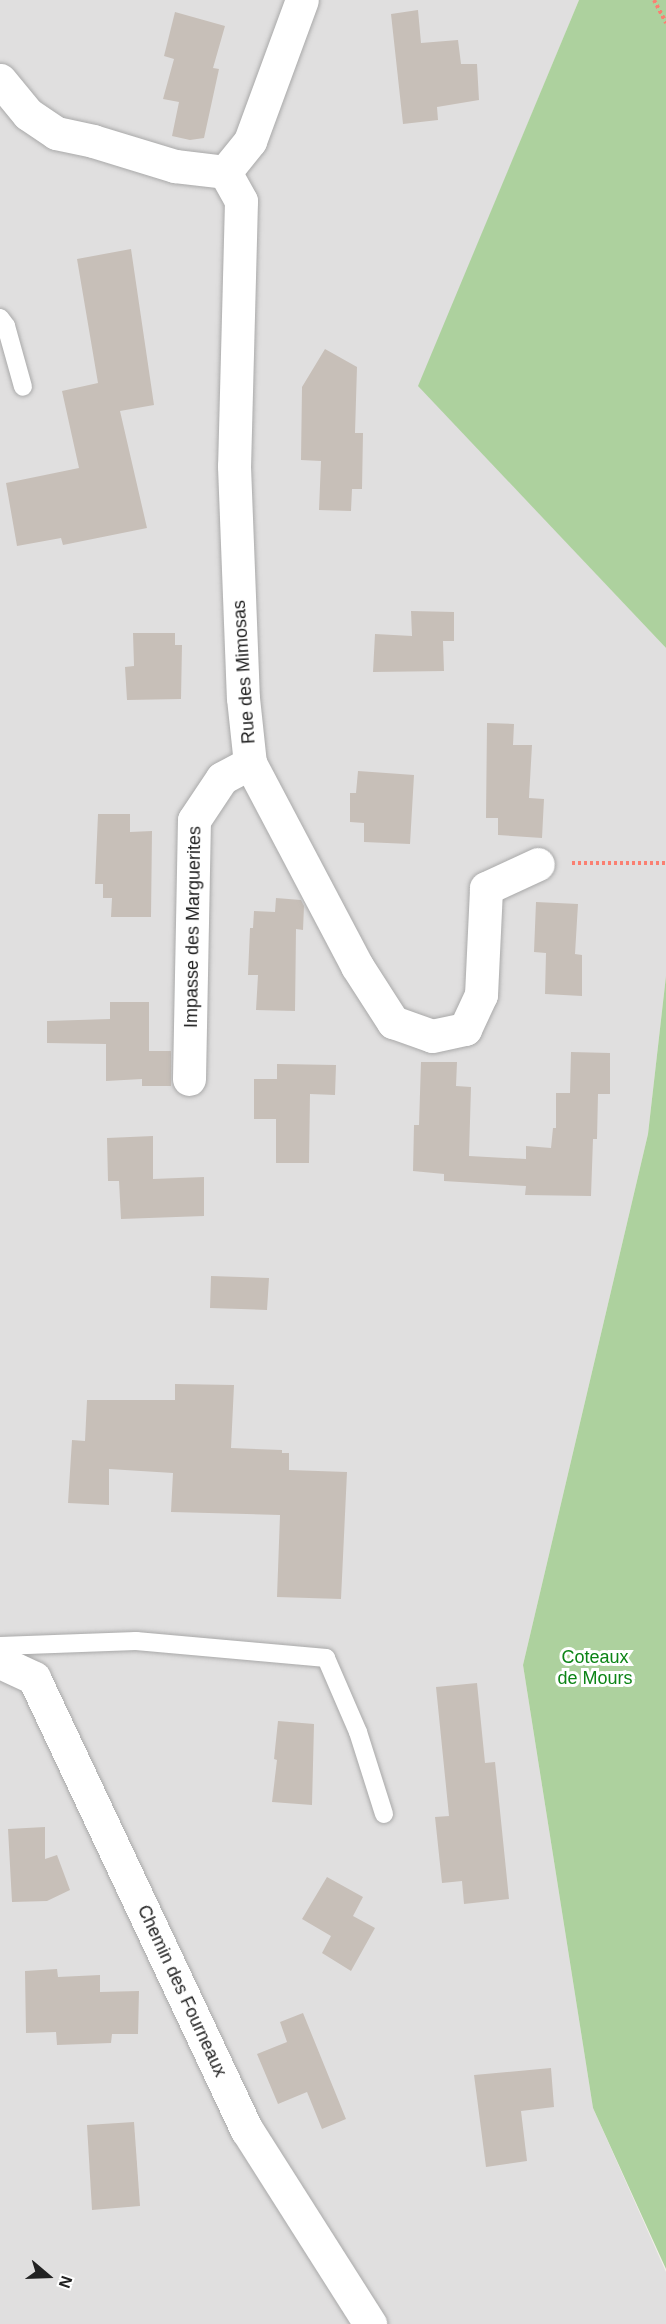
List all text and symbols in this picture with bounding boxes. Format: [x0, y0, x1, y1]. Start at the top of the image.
street label: Rue des Mimosas [228, 599, 260, 745]
street label: Impasse des Marguerites [180, 826, 206, 1028]
park label: Coteaux de Mours [557, 1647, 633, 1690]
street label: Chemin des Fourneaux [133, 1902, 231, 2080]
north arrow [18, 2246, 78, 2306]
text: N [56, 2274, 75, 2290]

